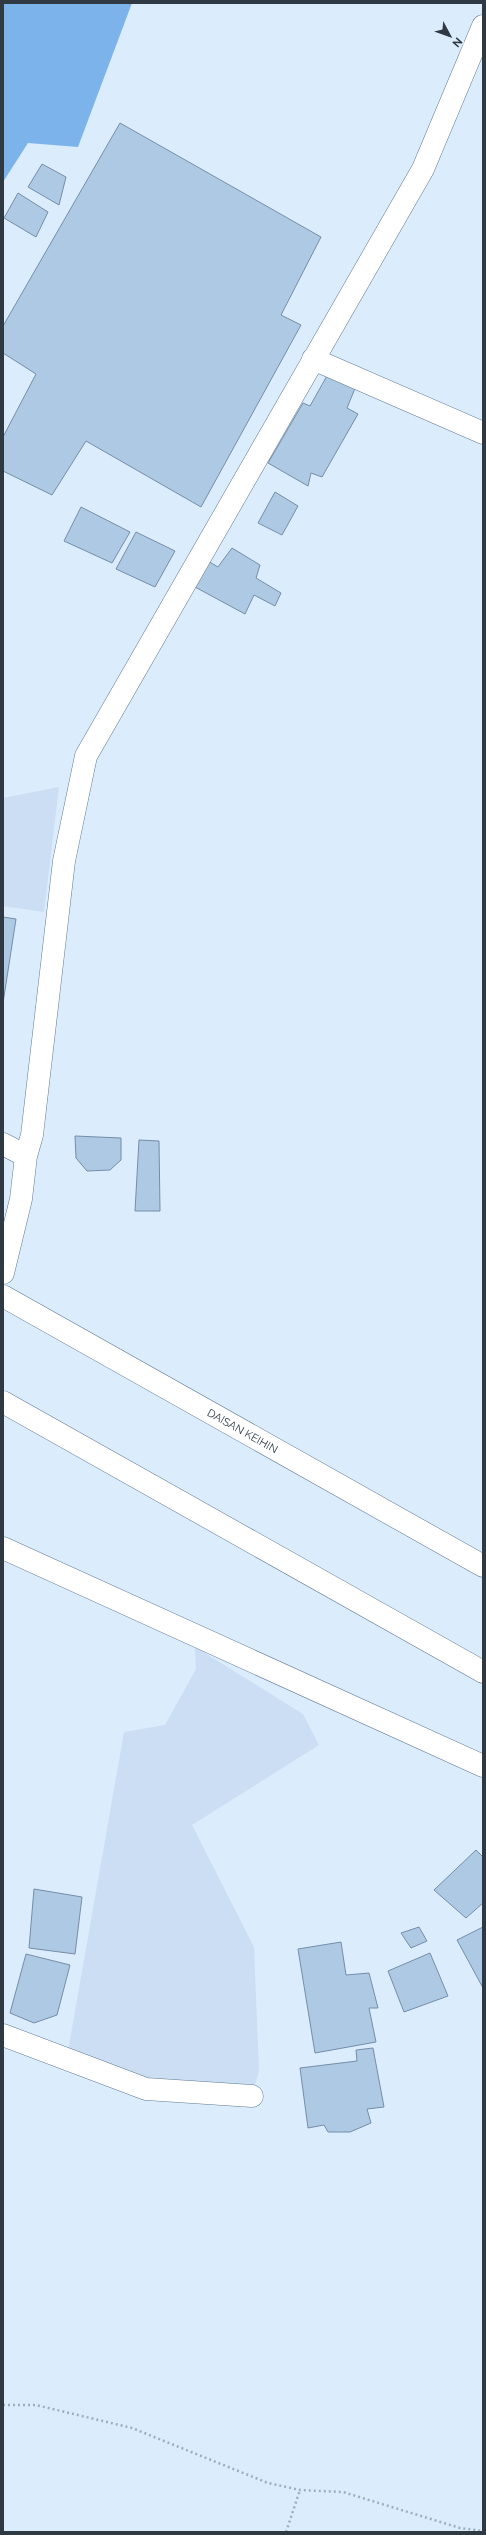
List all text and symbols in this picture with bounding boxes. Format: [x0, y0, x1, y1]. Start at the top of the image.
north arrow [430, 16, 470, 56]
text: N [450, 35, 465, 50]
street label: DAISAN KEIHIN [205, 1406, 280, 1456]

